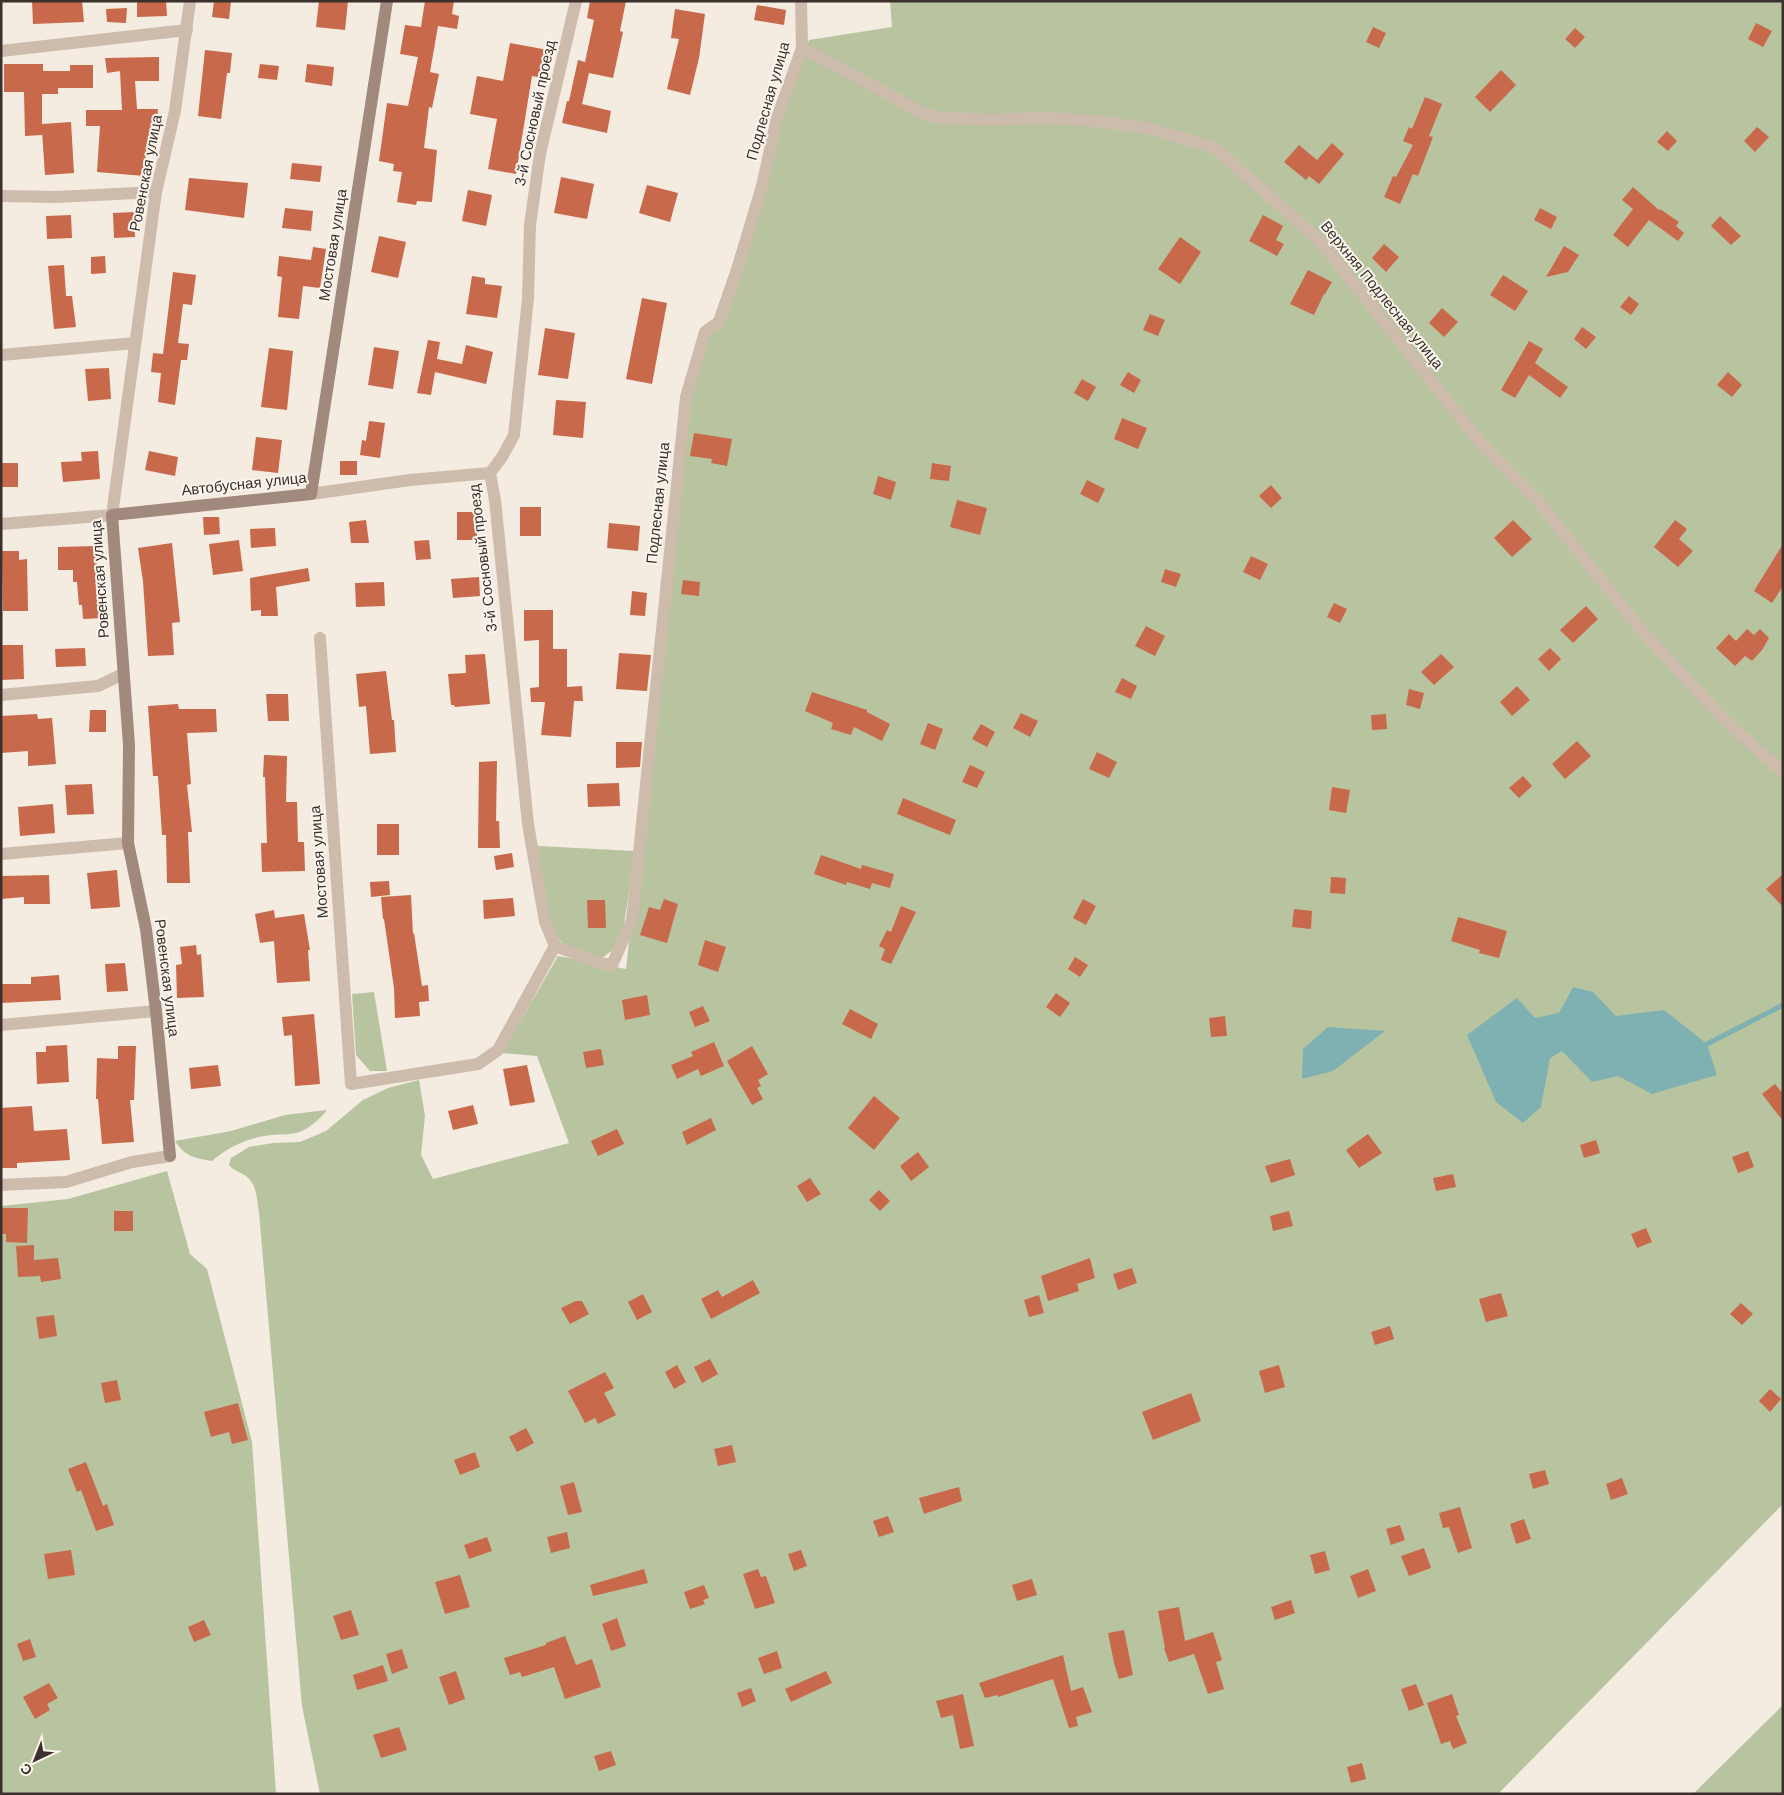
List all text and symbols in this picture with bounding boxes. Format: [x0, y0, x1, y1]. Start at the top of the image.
street label: 3-й Сосновый проезд [511, 38, 558, 187]
street label: Подлесная улица [742, 39, 793, 162]
street label: Ровенская улица [126, 113, 165, 233]
street label: Мостовая улица [315, 187, 350, 302]
street label: Верхняя Подлесная улица [1318, 217, 1448, 372]
street label: Подлесная улица [643, 441, 672, 565]
street label: Автобусная улица [180, 468, 308, 499]
street label: 3-й Сосновый проезд [465, 483, 500, 633]
street label: Ровенская улица [87, 519, 112, 639]
street label: Мостовая улица [306, 804, 331, 919]
street label: Ровенская улица [152, 918, 183, 1038]
north arrow [10, 1735, 60, 1785]
text: С [17, 1760, 35, 1779]

